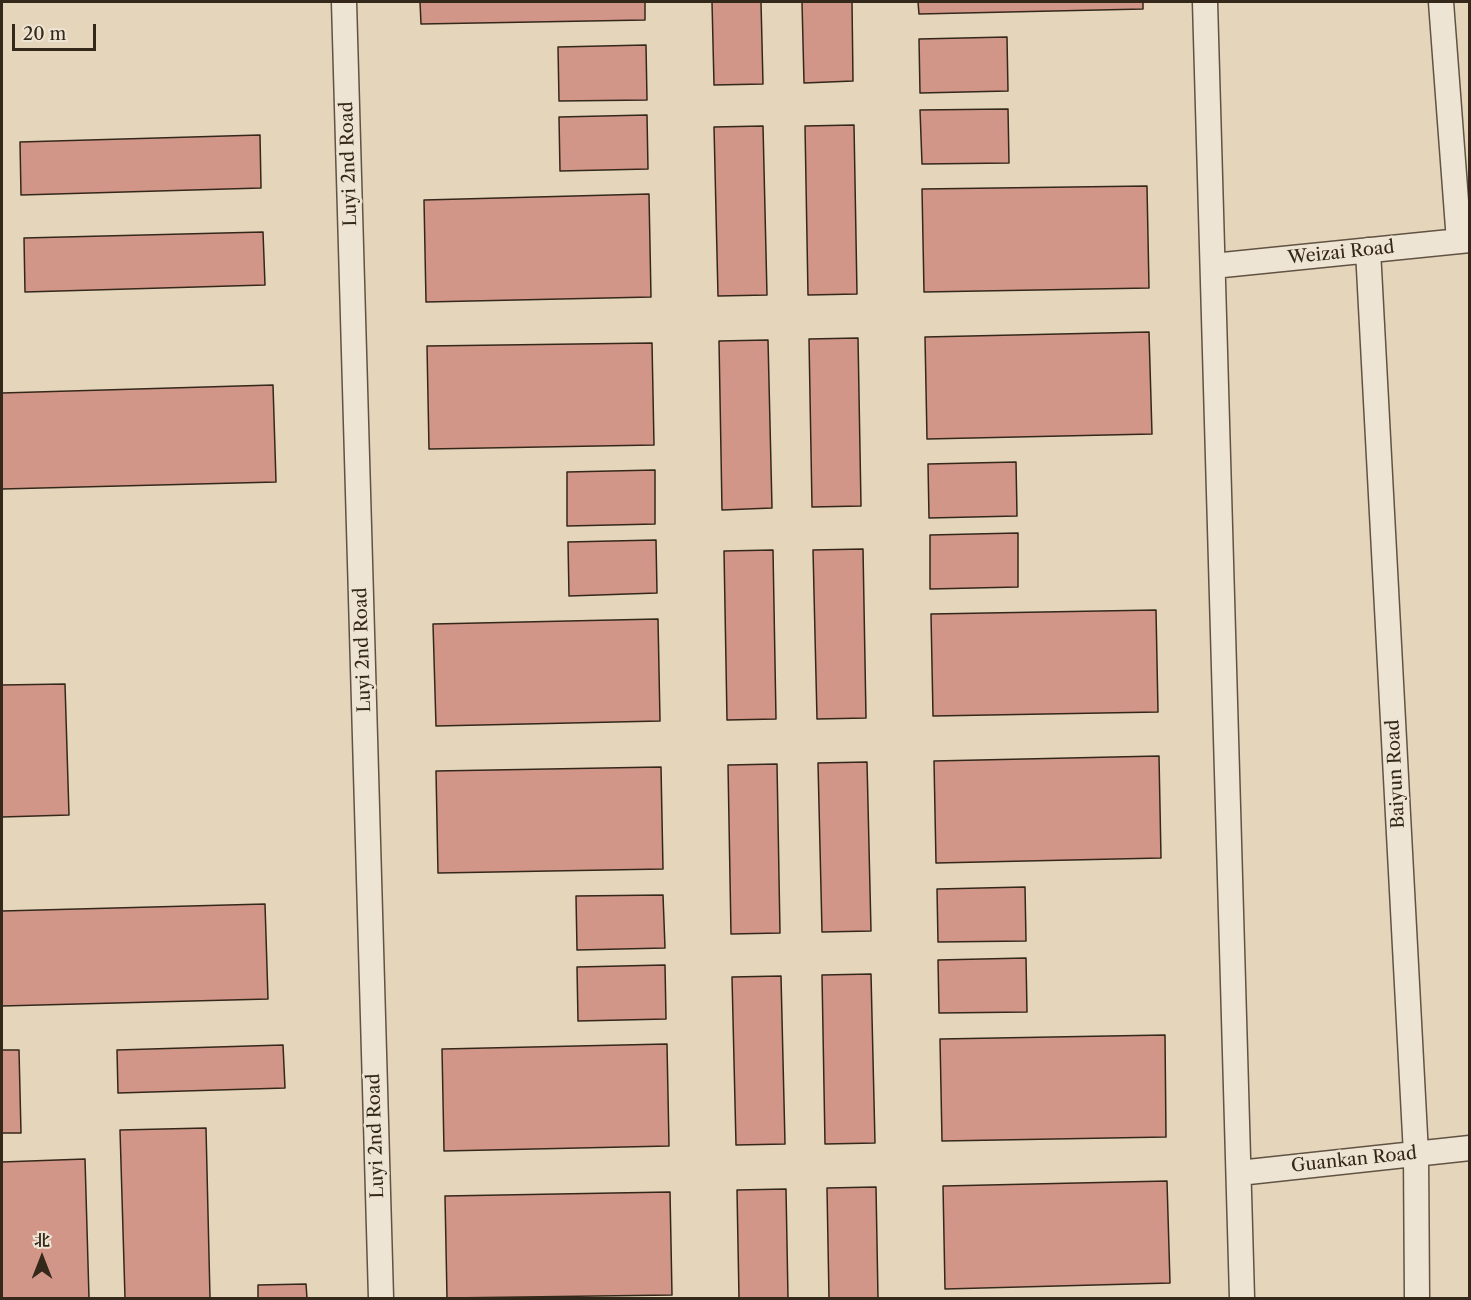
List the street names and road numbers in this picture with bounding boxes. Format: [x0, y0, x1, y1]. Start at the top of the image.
street label: Luyi 2nd Road [336, 101, 362, 227]
street label: Weizai Road [1287, 237, 1395, 269]
street label: Luyi 2nd Road [350, 587, 376, 713]
street label: Baiyun Road [1382, 719, 1410, 829]
street label: Luyi 2nd Road [363, 1073, 389, 1199]
street label: Guankan Road [1290, 1143, 1418, 1177]

